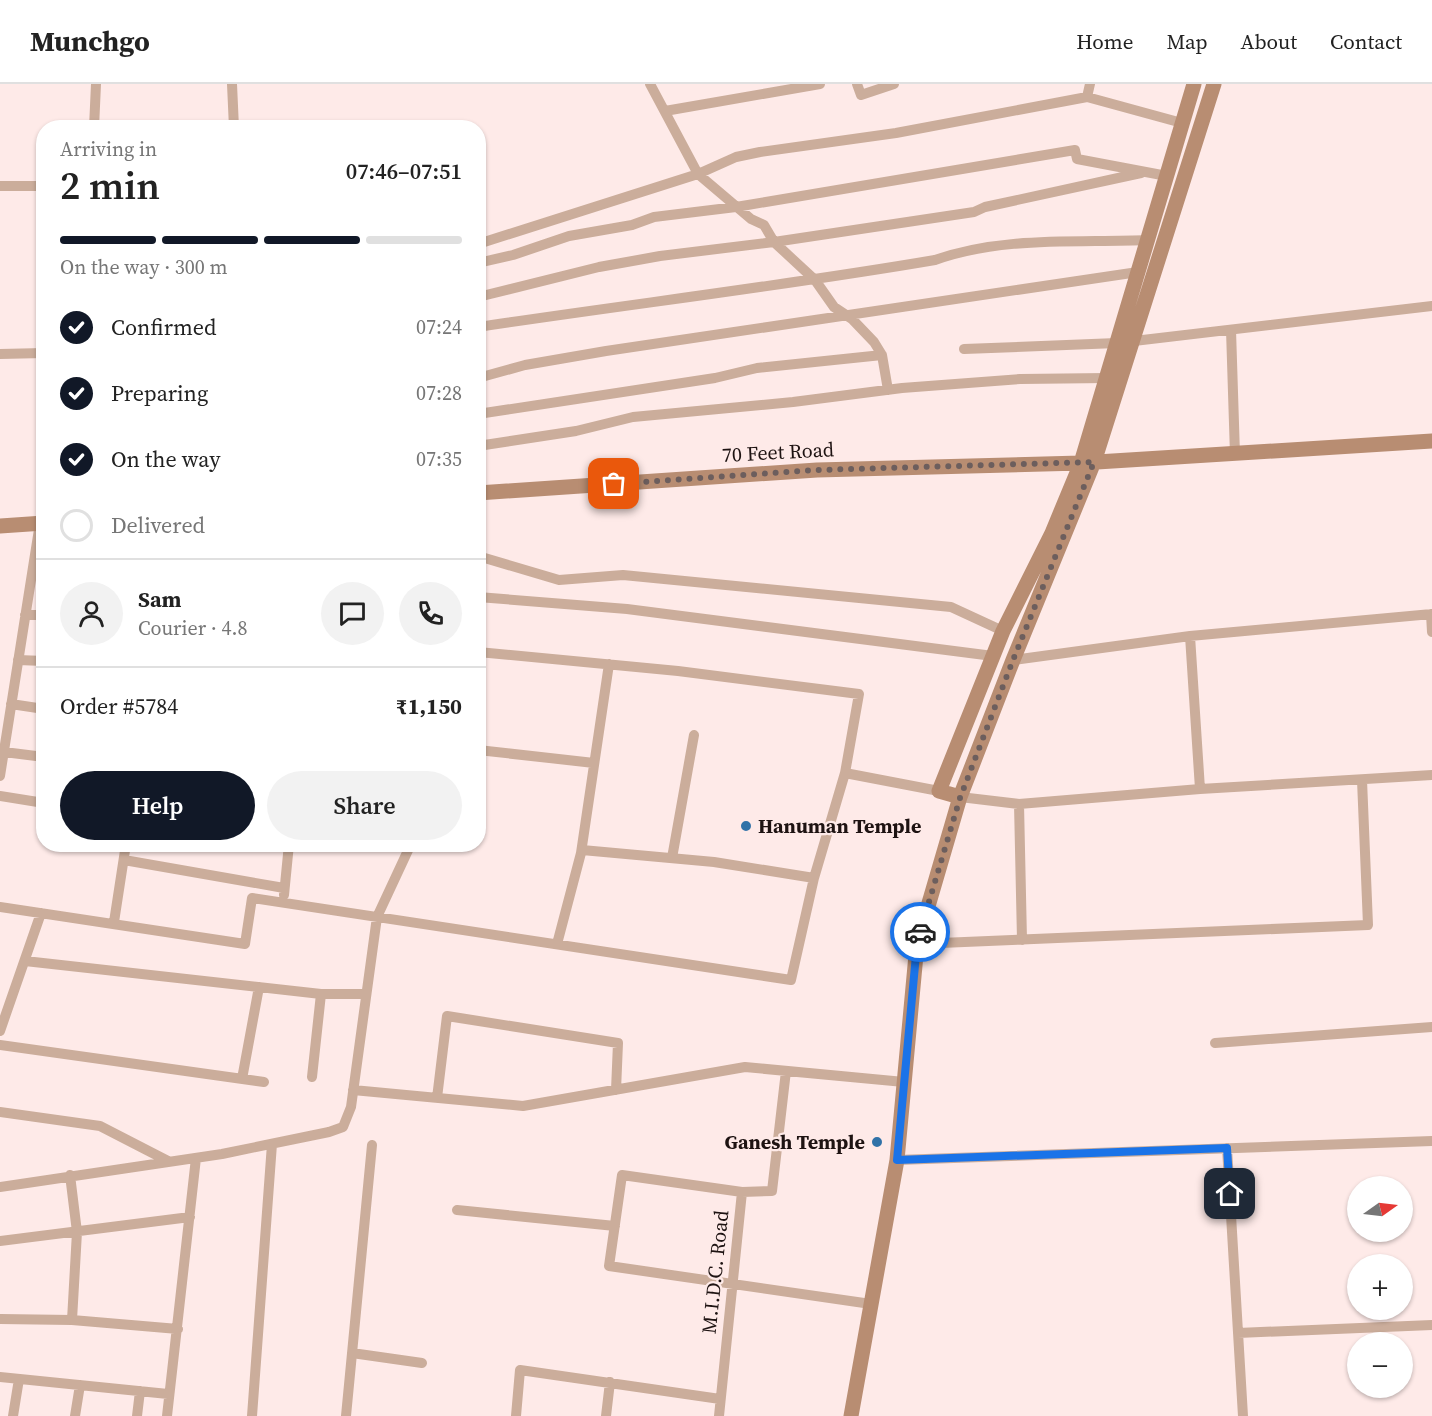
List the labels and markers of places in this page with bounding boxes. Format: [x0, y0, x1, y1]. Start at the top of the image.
pin [588, 458, 639, 509]
place label: Hanuman Temple [758, 812, 921, 840]
marker: Hanuman Temple [739, 819, 753, 833]
place label: Ganesh Temple [725, 1128, 865, 1156]
marker: Ganesh Temple [870, 1135, 884, 1149]
pin [1204, 1168, 1255, 1219]

